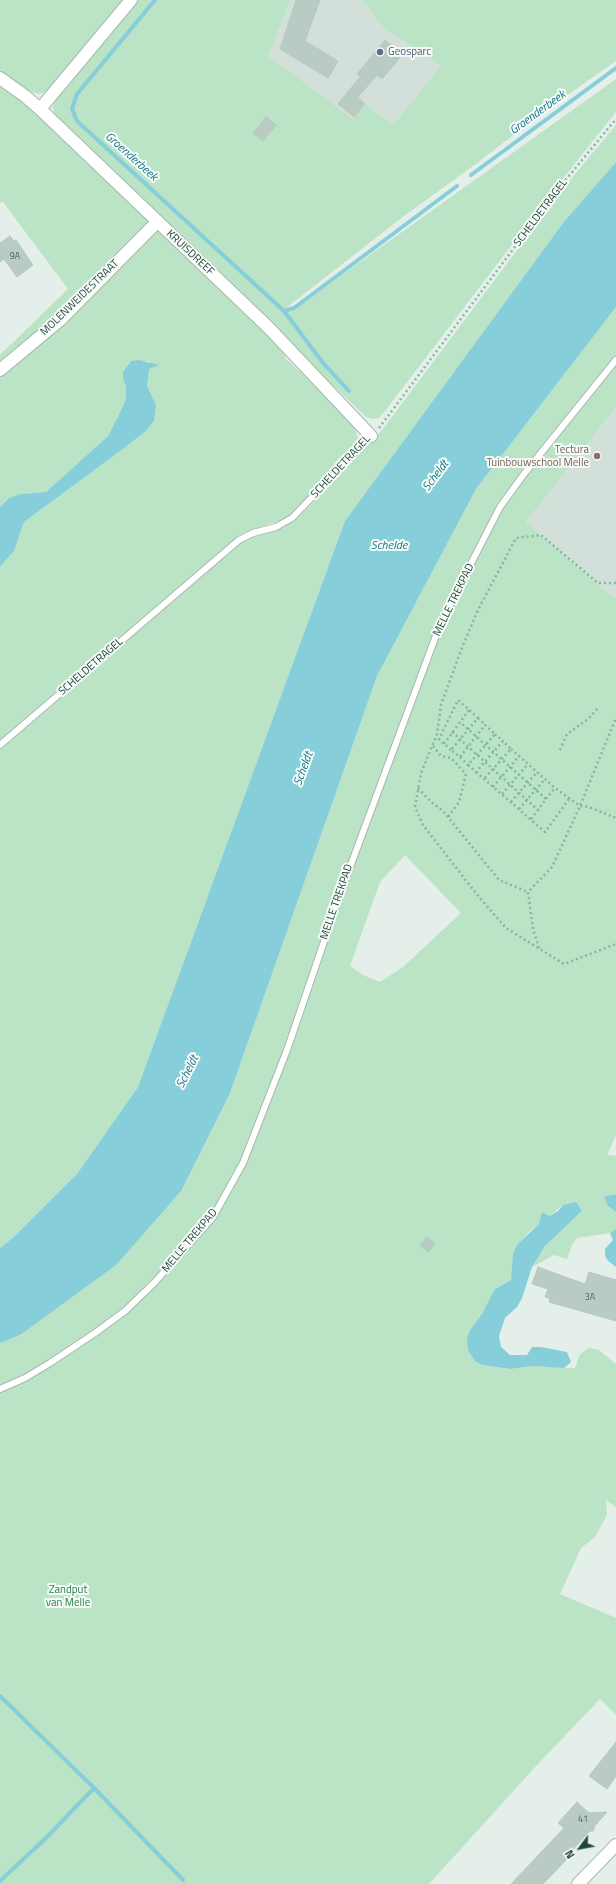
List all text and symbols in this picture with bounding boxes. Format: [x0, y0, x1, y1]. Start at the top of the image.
place label: Geosparc [388, 45, 431, 59]
marker: Geosparc [375, 47, 385, 57]
water label: Groenderbeek [507, 88, 569, 138]
water label: Groenderbeek [102, 130, 160, 184]
street label: SCHELDETRAGEL [511, 177, 571, 249]
street label: KRUISDREEF [163, 228, 217, 278]
house number: 9A [10, 252, 20, 262]
street label: MOLENWEIDESTRAAT [38, 257, 122, 339]
street label: SCHELDETRAGEL [309, 433, 373, 501]
place label: Tectura Tuinbouwschool Melle [486, 443, 589, 469]
marker: Tectura Tuinbouwschool Melle [592, 451, 602, 461]
water label: Scheldt [420, 458, 452, 494]
water label: Schelde [371, 539, 407, 553]
street label: MELLE TREKPAD [431, 562, 477, 638]
street label: SCHELDETRAGEL [56, 635, 126, 699]
water label: Scheldt [291, 750, 317, 788]
street label: MELLE TREKPAD [318, 862, 356, 942]
water label: Scheldt [174, 1053, 202, 1091]
street label: MELLE TREKPAD [160, 1206, 220, 1276]
house number: 3A [585, 1293, 595, 1303]
park label: Zandput van Melle [46, 1583, 90, 1609]
house number: 41 [578, 1815, 588, 1825]
north arrow [560, 1828, 600, 1868]
text: N [561, 1847, 579, 1862]

